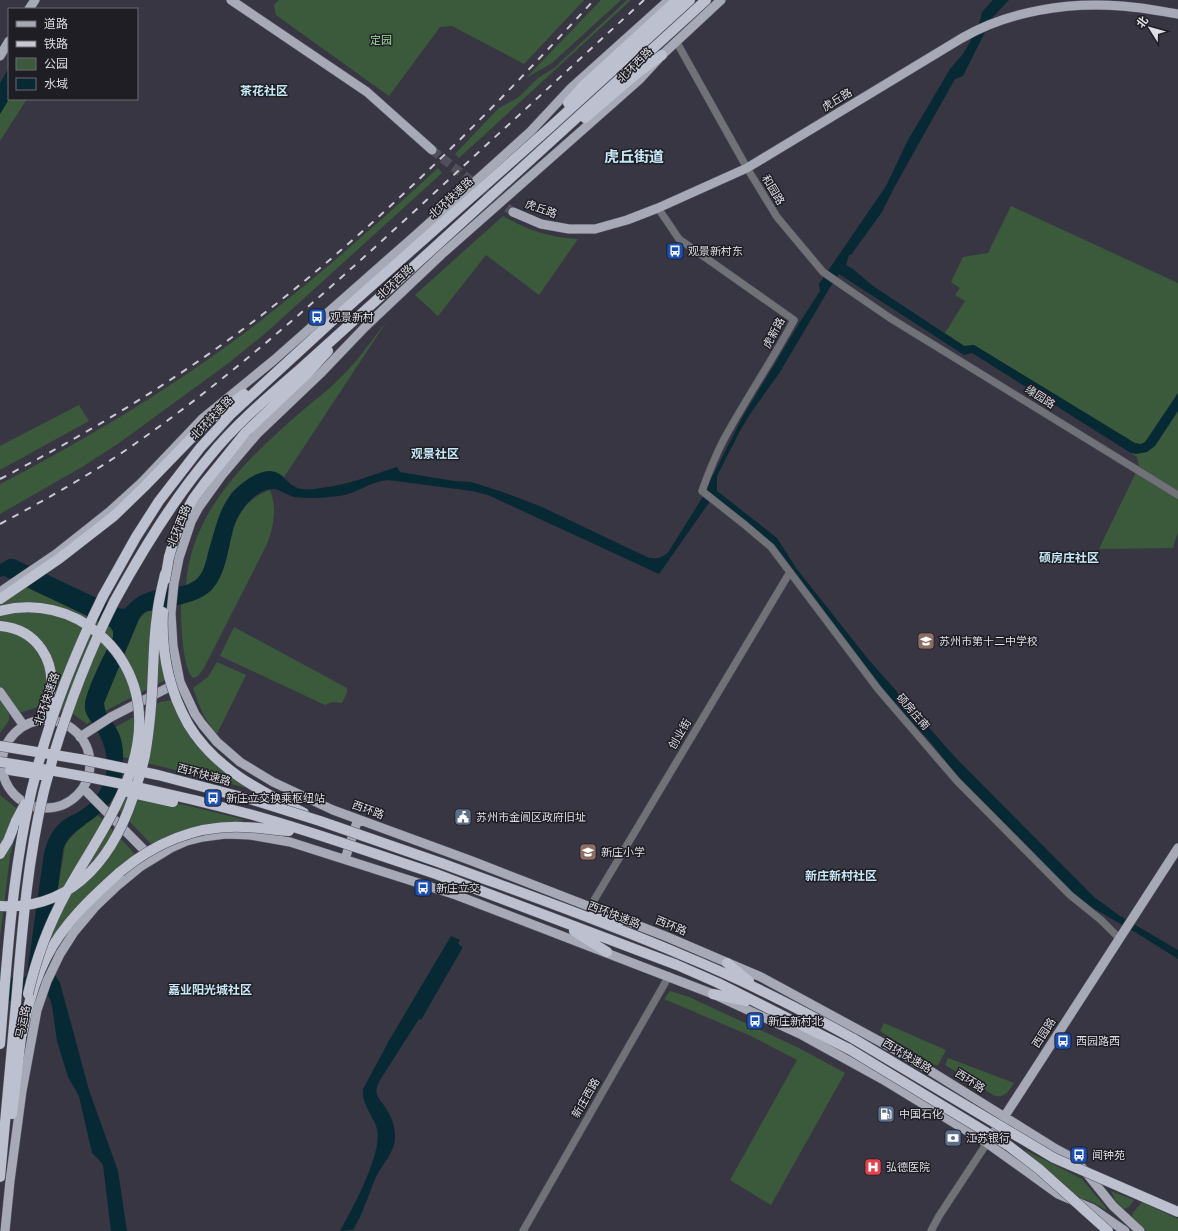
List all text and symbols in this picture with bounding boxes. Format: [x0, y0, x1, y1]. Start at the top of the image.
legend [8, 8, 138, 100]
north arrow [1130, 8, 1170, 48]
text: 北 [1134, 14, 1151, 31]
text: 道路 [44, 17, 68, 31]
park label: 定园 [370, 34, 392, 47]
text: 铁路 [44, 37, 68, 51]
street label: 北环西路 [615, 45, 655, 85]
text: 公园 [44, 57, 68, 71]
text: 水域 [44, 77, 68, 91]
district label: 茶花社区 [240, 84, 288, 98]
street label: 虎丘路 [820, 86, 854, 114]
district label: 虎丘街道 [604, 148, 664, 166]
street label: 和园路 [759, 173, 787, 207]
street label: 北环快速路 [426, 175, 476, 221]
street label: 虎丘路 [523, 197, 559, 221]
bus stop icon: 观景新村东 [665, 241, 685, 261]
place label: 观景新村东 [688, 245, 743, 258]
street label: 北环西路 [374, 262, 416, 302]
bus stop icon: 观景新村 [307, 307, 327, 327]
place label: 观景新村 [330, 311, 374, 324]
street label: 虎新路 [761, 315, 787, 351]
street label: 缘园路 [1023, 383, 1057, 411]
street label: 北环快速路 [188, 394, 236, 442]
district label: 观景社区 [411, 447, 459, 461]
street label: 北环西路 [165, 503, 193, 549]
district label: 硕房庄社区 [1039, 551, 1099, 565]
school or university icon: 苏州市第十二中学校 [916, 631, 936, 651]
place label: 苏州市第十二中学校 [939, 635, 1038, 648]
street label: 北环快速路 [32, 671, 62, 727]
street label: 硕房庄南 [894, 691, 932, 733]
street label: 创业街 [666, 717, 694, 751]
street label: 西环快速路 [176, 762, 232, 788]
bus stop icon: 新庄立交换乘枢纽站 [203, 788, 223, 808]
place label: 新庄立交换乘枢纽站 [226, 792, 325, 805]
street label: 西环路 [350, 798, 386, 822]
public building icon: 苏州市金阊区政府旧址 [453, 807, 473, 827]
place label: 苏州市金阊区政府旧址 [476, 811, 586, 824]
school or university icon: 新庄小学 [578, 842, 598, 862]
place label: 新庄小学 [601, 846, 645, 859]
district label: 新庄新村社区 [805, 869, 877, 883]
bus stop icon: 新庄立交 [413, 878, 433, 898]
place label: 新庄立交 [436, 882, 480, 895]
street label: 西环快速路 [586, 899, 642, 931]
street label: 西环路 [653, 914, 689, 938]
district label: 嘉业阳光城社区 [168, 983, 252, 997]
street label: 马运路 [13, 1005, 33, 1039]
bus stop icon: 新庄新村北 [745, 1011, 765, 1031]
place label: 新庄新村北 [768, 1015, 823, 1028]
street label: 西园路 [1030, 1016, 1058, 1050]
bus stop icon: 西园路西 [1053, 1031, 1073, 1051]
place label: 西园路西 [1076, 1035, 1120, 1048]
street label: 西环快速路 [880, 1036, 934, 1076]
street label: 西环路 [953, 1067, 987, 1095]
street label: 新庄西路 [569, 1076, 603, 1120]
fuel station icon: 中国石化 [876, 1104, 896, 1124]
place label: 中国石化 [899, 1108, 943, 1121]
bank icon: 江苏银行 [943, 1128, 963, 1148]
place label: 江苏银行 [966, 1132, 1010, 1145]
bus stop icon: 闻钟苑 [1069, 1145, 1089, 1165]
place label: 闻钟苑 [1092, 1149, 1125, 1162]
hospital icon: 弘德医院 [863, 1157, 883, 1177]
place label: 弘德医院 [886, 1161, 930, 1174]

